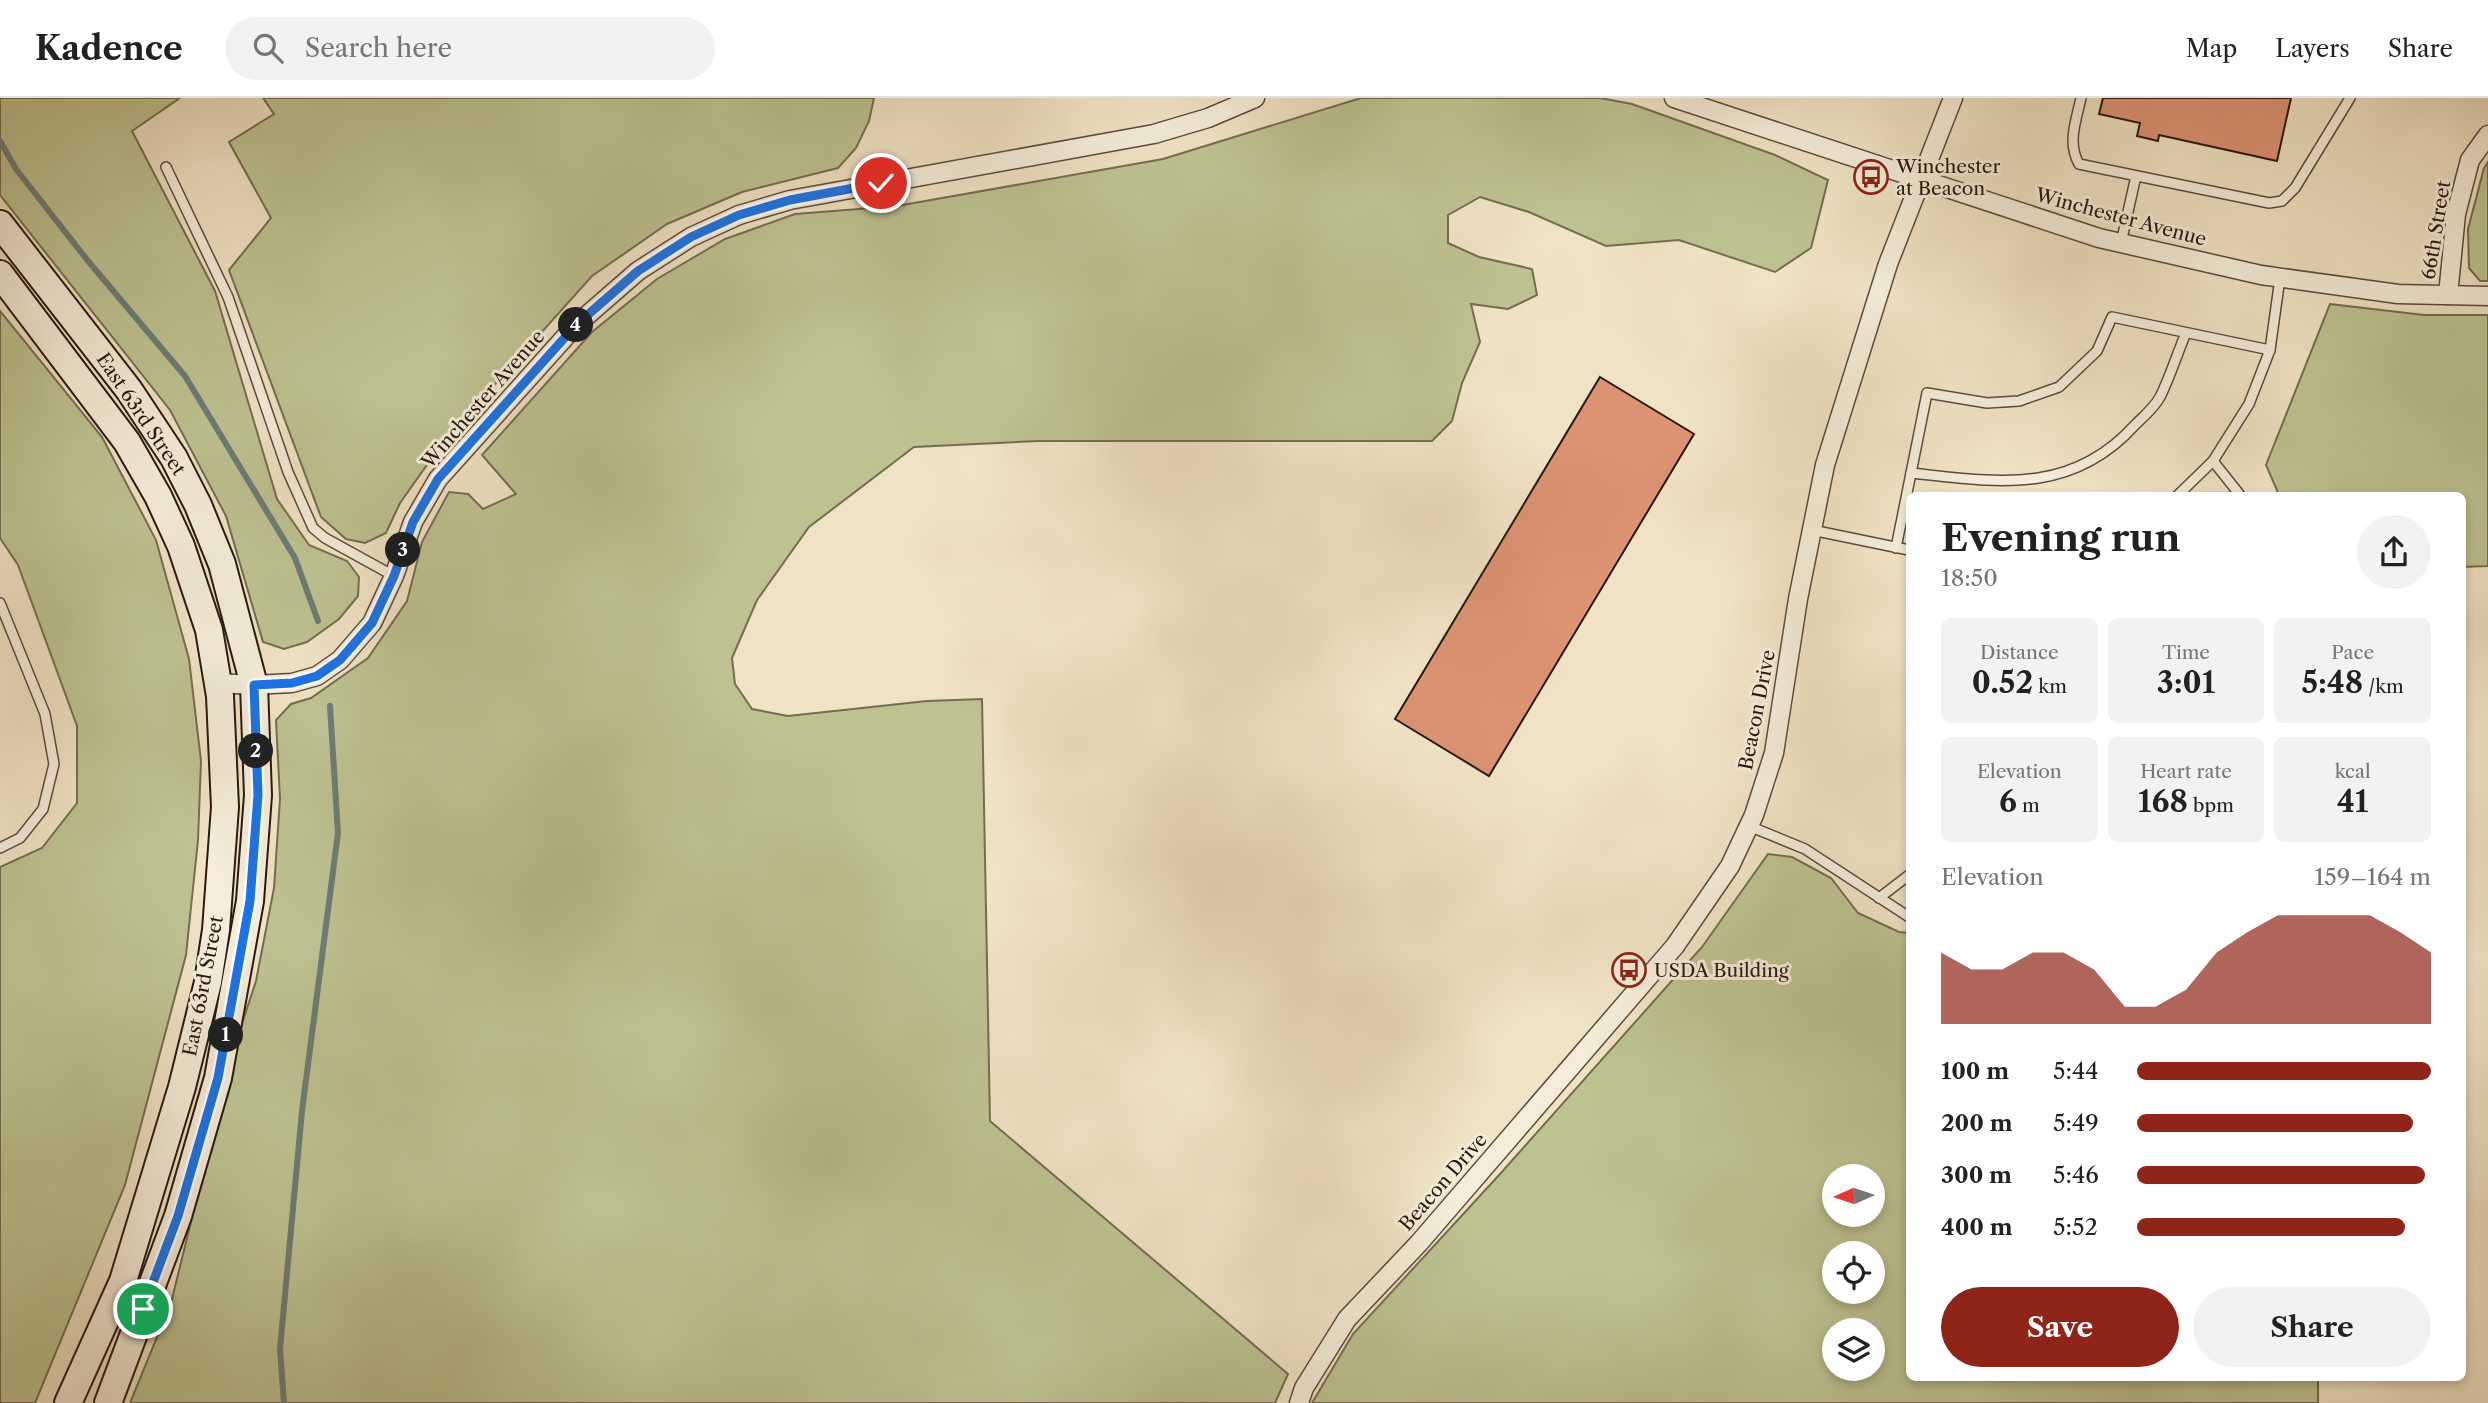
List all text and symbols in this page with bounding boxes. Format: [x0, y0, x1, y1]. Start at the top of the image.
search box [225, 17, 715, 80]
text: Kadence [35, 28, 183, 69]
icon: search [249, 29, 287, 67]
text: Search here [305, 32, 452, 64]
text: Map [2186, 34, 2237, 63]
text: Layers [2275, 34, 2350, 63]
text: Share [2388, 34, 2453, 63]
pin [851, 153, 911, 213]
place label: Winchester at Beacon [1895, 155, 2001, 200]
bus stop icon: Winchester at Beacon [1852, 158, 1890, 196]
icon: check [862, 164, 900, 202]
street label: 66th Street [2417, 179, 2455, 281]
street label: Winchester Avenue [2032, 183, 2209, 251]
pin: 4 [558, 308, 594, 342]
text: 4 [570, 313, 581, 336]
street label: Winchester Avenue [416, 325, 549, 474]
street label: East 63rd Street [92, 348, 191, 480]
text: Evening run [1941, 514, 2181, 561]
button: share [2357, 515, 2431, 589]
pin: 3 [386, 532, 420, 568]
text: 3 [397, 538, 408, 561]
text: 18:50 [1941, 564, 1998, 592]
text: Distance [1980, 641, 2059, 664]
text: Time [2162, 641, 2210, 664]
text: Pace [2331, 641, 2374, 664]
street label: Beacon Drive [1734, 648, 1780, 772]
text: 0.52 [1972, 664, 2033, 701]
text: 3:01 [2157, 664, 2215, 701]
text: 5:48 [2302, 664, 2363, 701]
text: km [2033, 675, 2067, 698]
text: /km [2363, 675, 2404, 698]
pin: 2 [238, 734, 274, 768]
text: 2 [250, 739, 261, 762]
text: Elevation [1977, 760, 2062, 783]
text: Heart rate [2140, 760, 2232, 783]
text: kcal [2335, 760, 2371, 783]
text: 6 [1999, 783, 2017, 820]
text: 168 [2138, 783, 2188, 820]
text: 41 [2337, 783, 2368, 820]
text: m [2017, 794, 2040, 817]
text: bpm [2188, 794, 2234, 817]
text: Elevation [1941, 863, 2044, 891]
text: 159–164 m [2315, 863, 2431, 891]
street label: East 63rd Street [178, 913, 228, 1058]
bus stop icon: USDA Building [1610, 951, 1648, 989]
place label: USDA Building [1654, 959, 1790, 982]
pin: 1 [208, 1018, 244, 1052]
text: 1 [221, 1023, 230, 1046]
text: 100 m [1941, 1057, 2009, 1085]
text: 5:44 [2053, 1057, 2099, 1085]
text: 200 m [1941, 1109, 2013, 1137]
text: 5:49 [2053, 1109, 2099, 1137]
street label: Beacon Drive [1394, 1128, 1492, 1236]
text: 300 m [1941, 1161, 2012, 1189]
text: 5:46 [2053, 1161, 2099, 1189]
north arrow [1822, 1164, 1885, 1227]
map controls [1822, 1164, 1885, 1381]
text: 400 m [1941, 1213, 2013, 1241]
text: 5:52 [2053, 1213, 2098, 1241]
button: locate [1822, 1241, 1885, 1304]
pin [113, 1279, 173, 1339]
button: Save [1941, 1287, 2179, 1367]
button: Share [2193, 1287, 2431, 1367]
icon: arrive [124, 1290, 162, 1328]
button: layers [1822, 1318, 1885, 1381]

